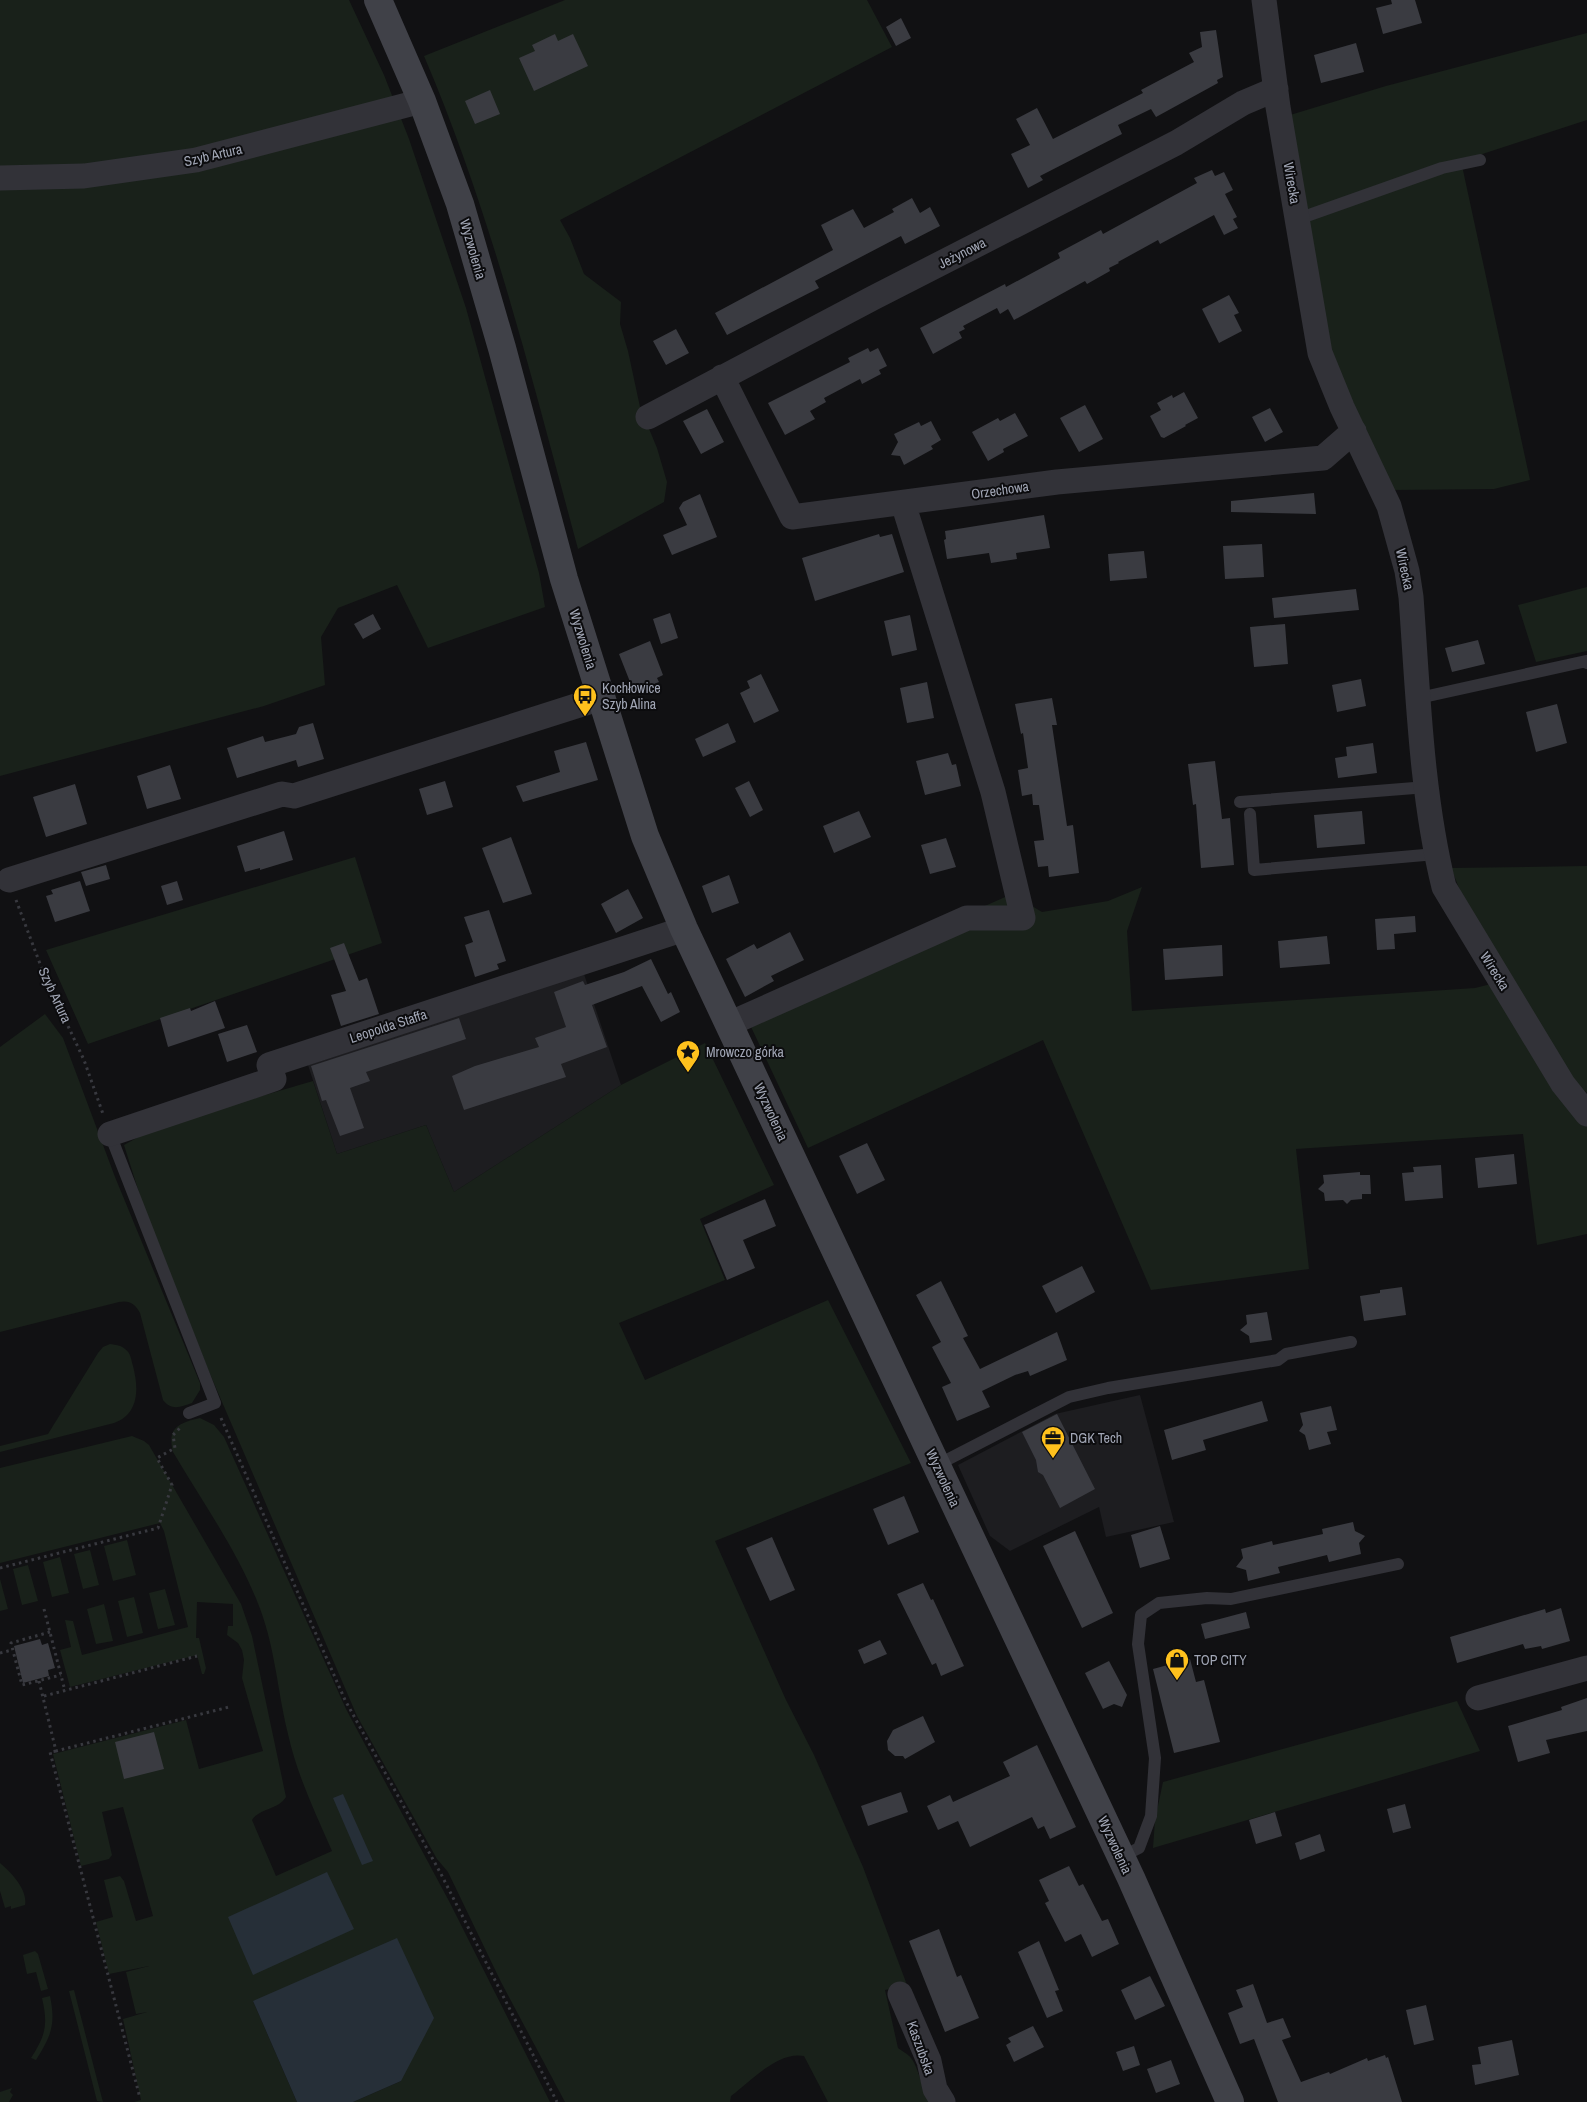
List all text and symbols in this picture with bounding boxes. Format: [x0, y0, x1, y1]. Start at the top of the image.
street label: Szyb Artura [182, 139, 245, 170]
street label: Wirecka [1279, 161, 1305, 206]
street label: Wyzwolenia [456, 217, 490, 282]
street label: Jeżynowa [935, 233, 989, 273]
street label: Orzechowa [970, 477, 1031, 503]
street label: Wirecka [1392, 547, 1418, 592]
street label: Wyzwolenia [565, 607, 601, 672]
place label: Kochłowice Szyb Alina [602, 679, 661, 713]
bus stop icon: Kochłowice Szyb Alina [572, 683, 598, 717]
street label: Wirecka [1476, 948, 1514, 994]
street label: Szyb Artura [34, 964, 76, 1026]
street label: Leopolda Staffa [347, 1005, 430, 1047]
place icon: Mrowczo górka [675, 1039, 701, 1073]
place label: Mrowczo górka [706, 1043, 784, 1061]
street label: Wyzwolenia [750, 1080, 792, 1144]
office icon: DGK Tech [1040, 1425, 1066, 1459]
place label: DGK Tech [1070, 1429, 1122, 1447]
street label: Wyzwolenia [922, 1446, 964, 1510]
shop icon: TOP CITY [1164, 1647, 1190, 1681]
place label: TOP CITY [1194, 1651, 1247, 1669]
street label: Wyzwolenia [1094, 1813, 1136, 1877]
street label: Kaszubska [903, 2019, 939, 2078]

